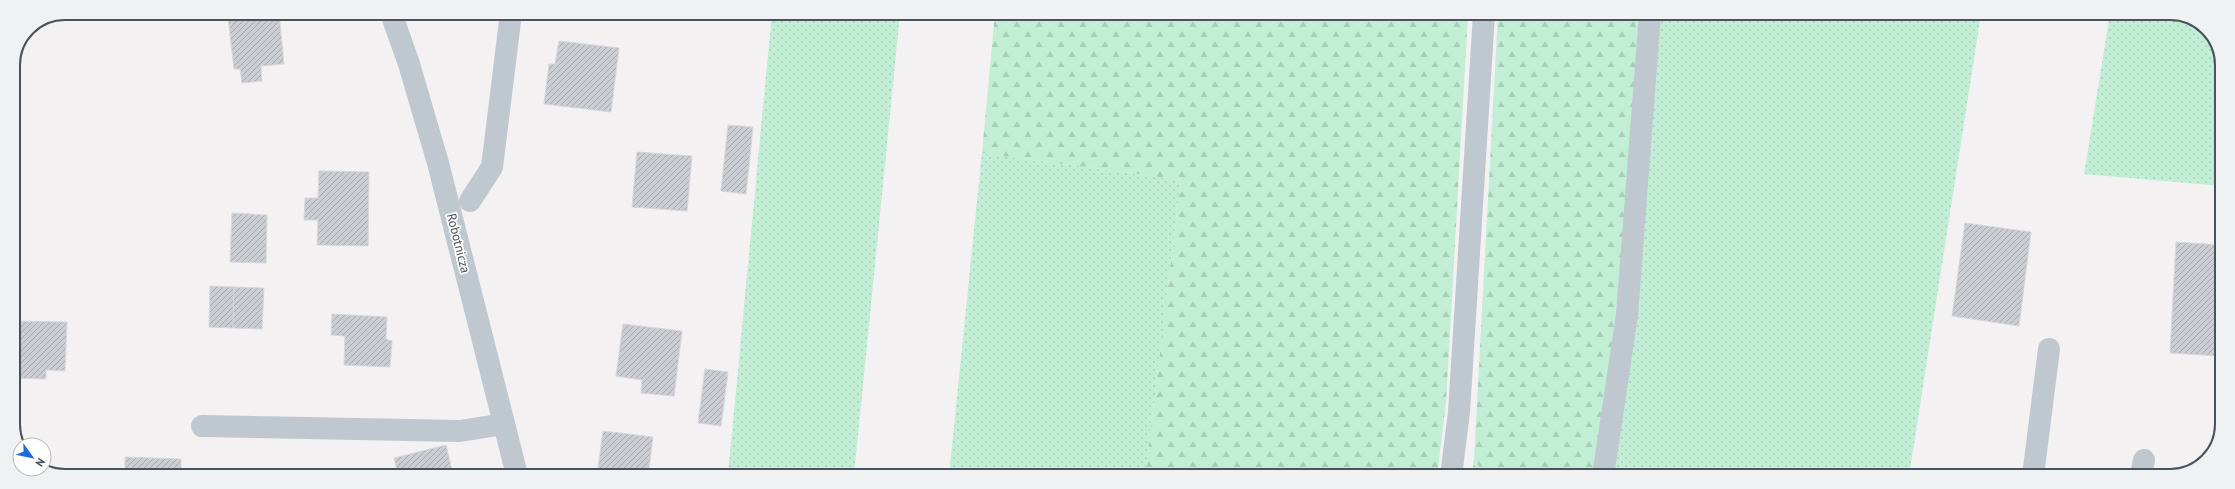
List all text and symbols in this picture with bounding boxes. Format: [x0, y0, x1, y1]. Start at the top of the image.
street label: Robotnicza [443, 211, 474, 275]
north arrow [12, 437, 52, 477]
text: N [33, 456, 48, 469]

